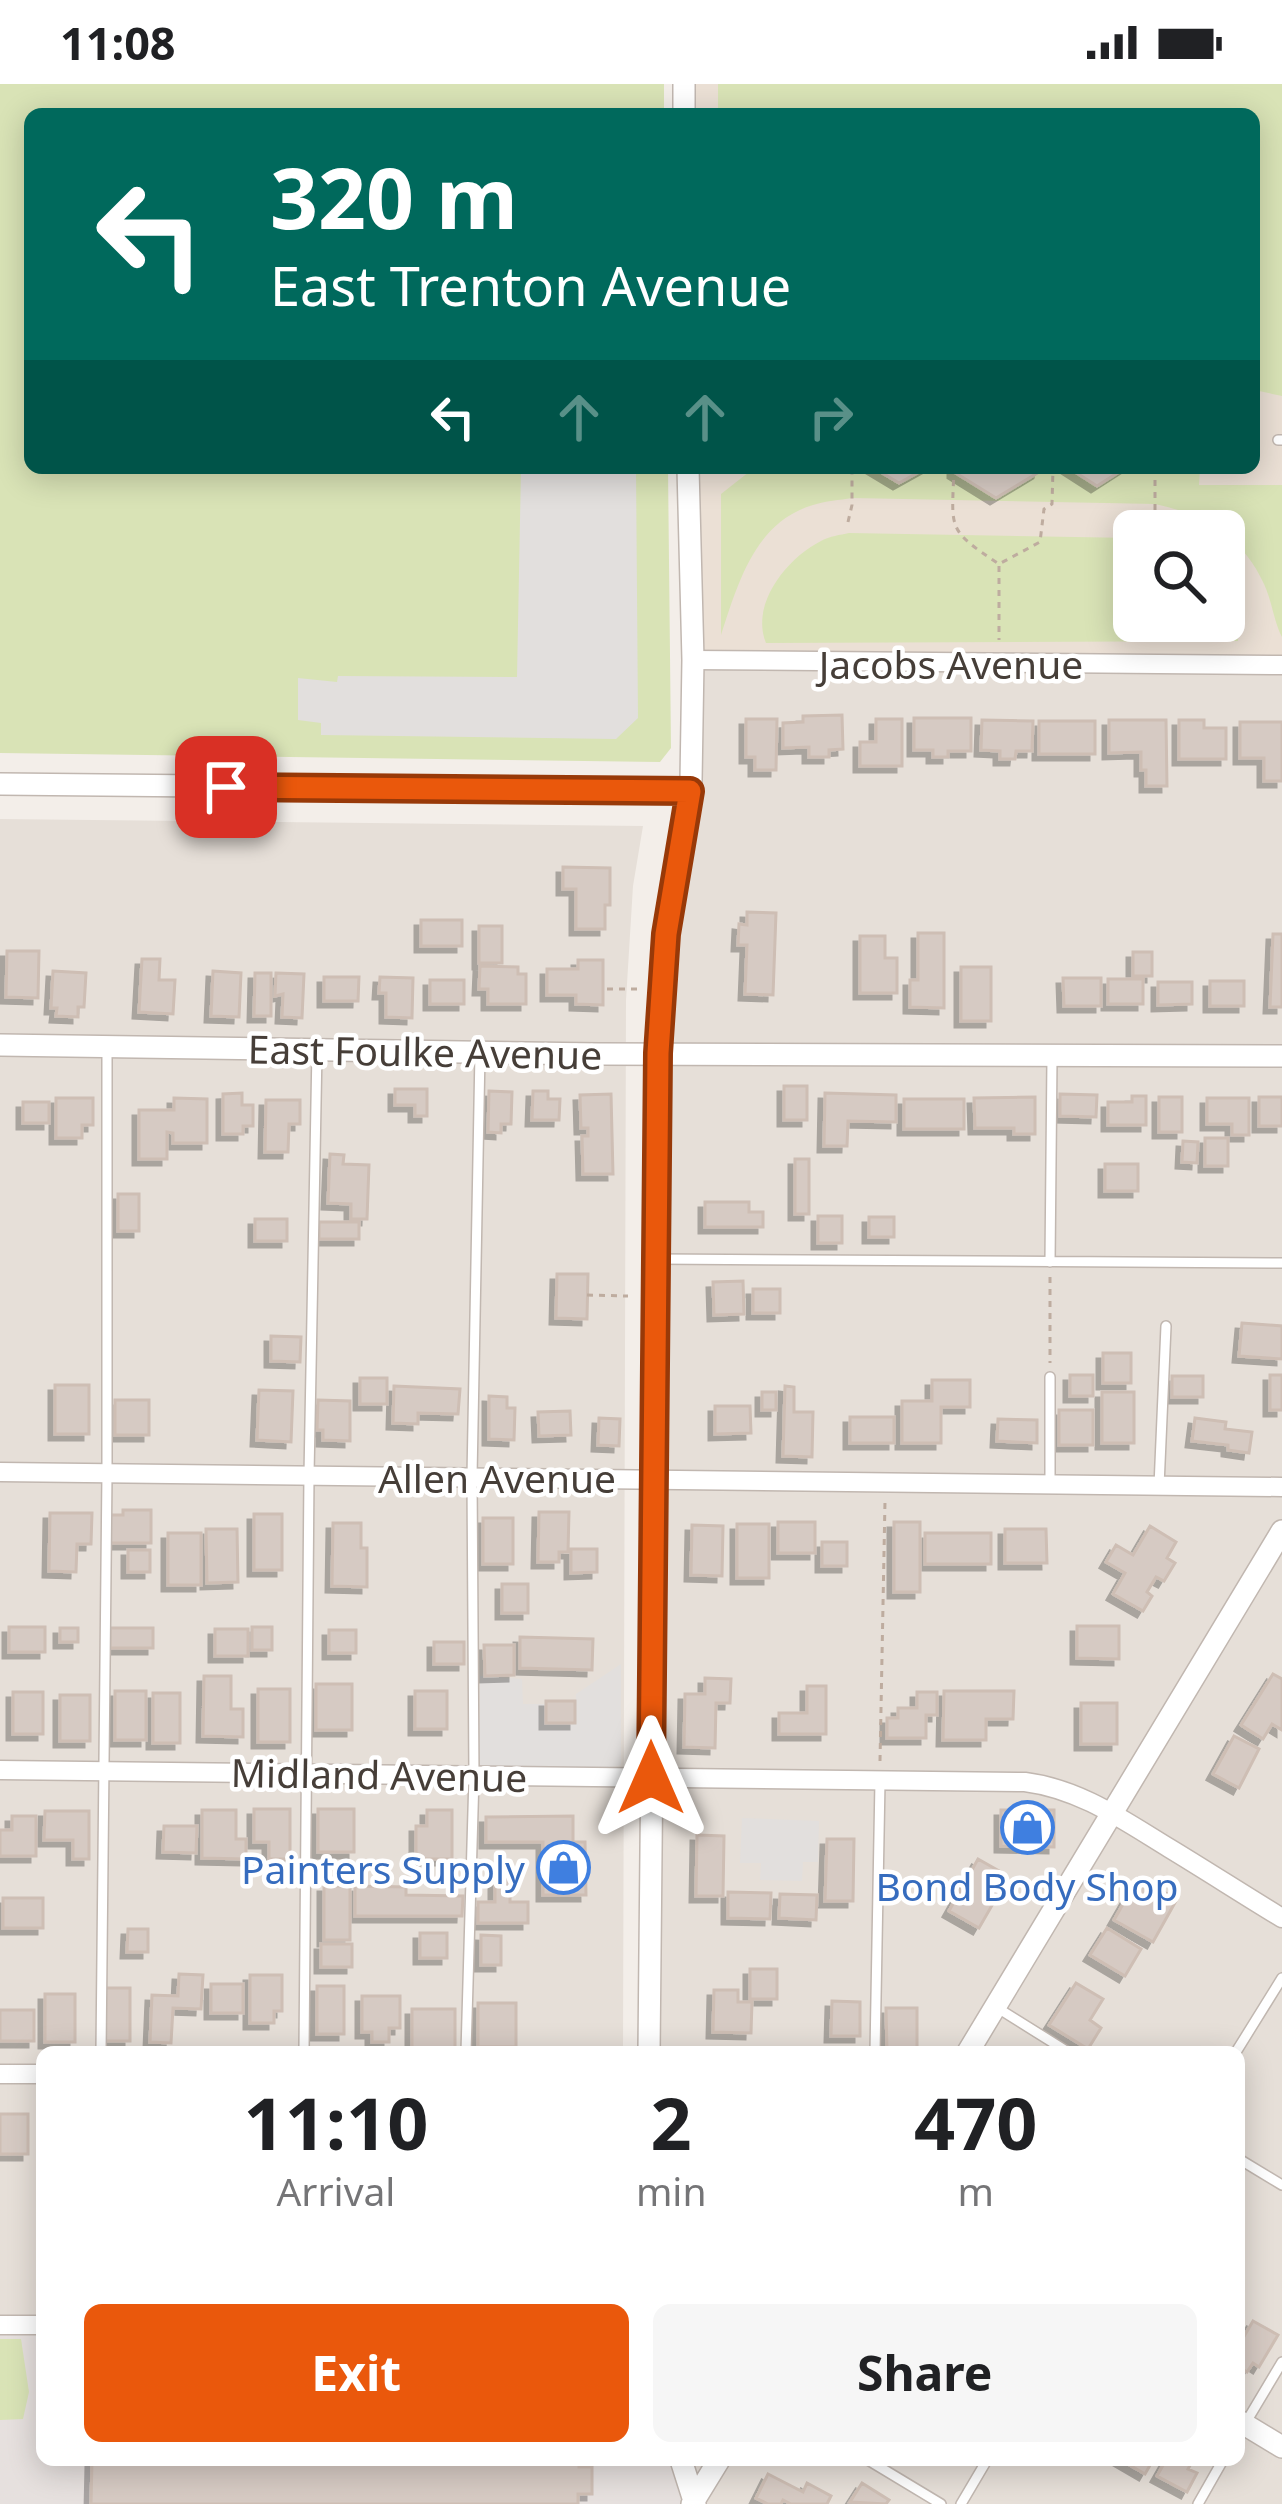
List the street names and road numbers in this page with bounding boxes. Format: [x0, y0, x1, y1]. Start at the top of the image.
street label: Jacobs Avenue [815, 637, 1083, 690]
street label: East Foulke Avenue [247, 1021, 603, 1081]
street label: Allen Avenue [378, 1451, 616, 1504]
street label: Midland Avenue [230, 1745, 528, 1803]

